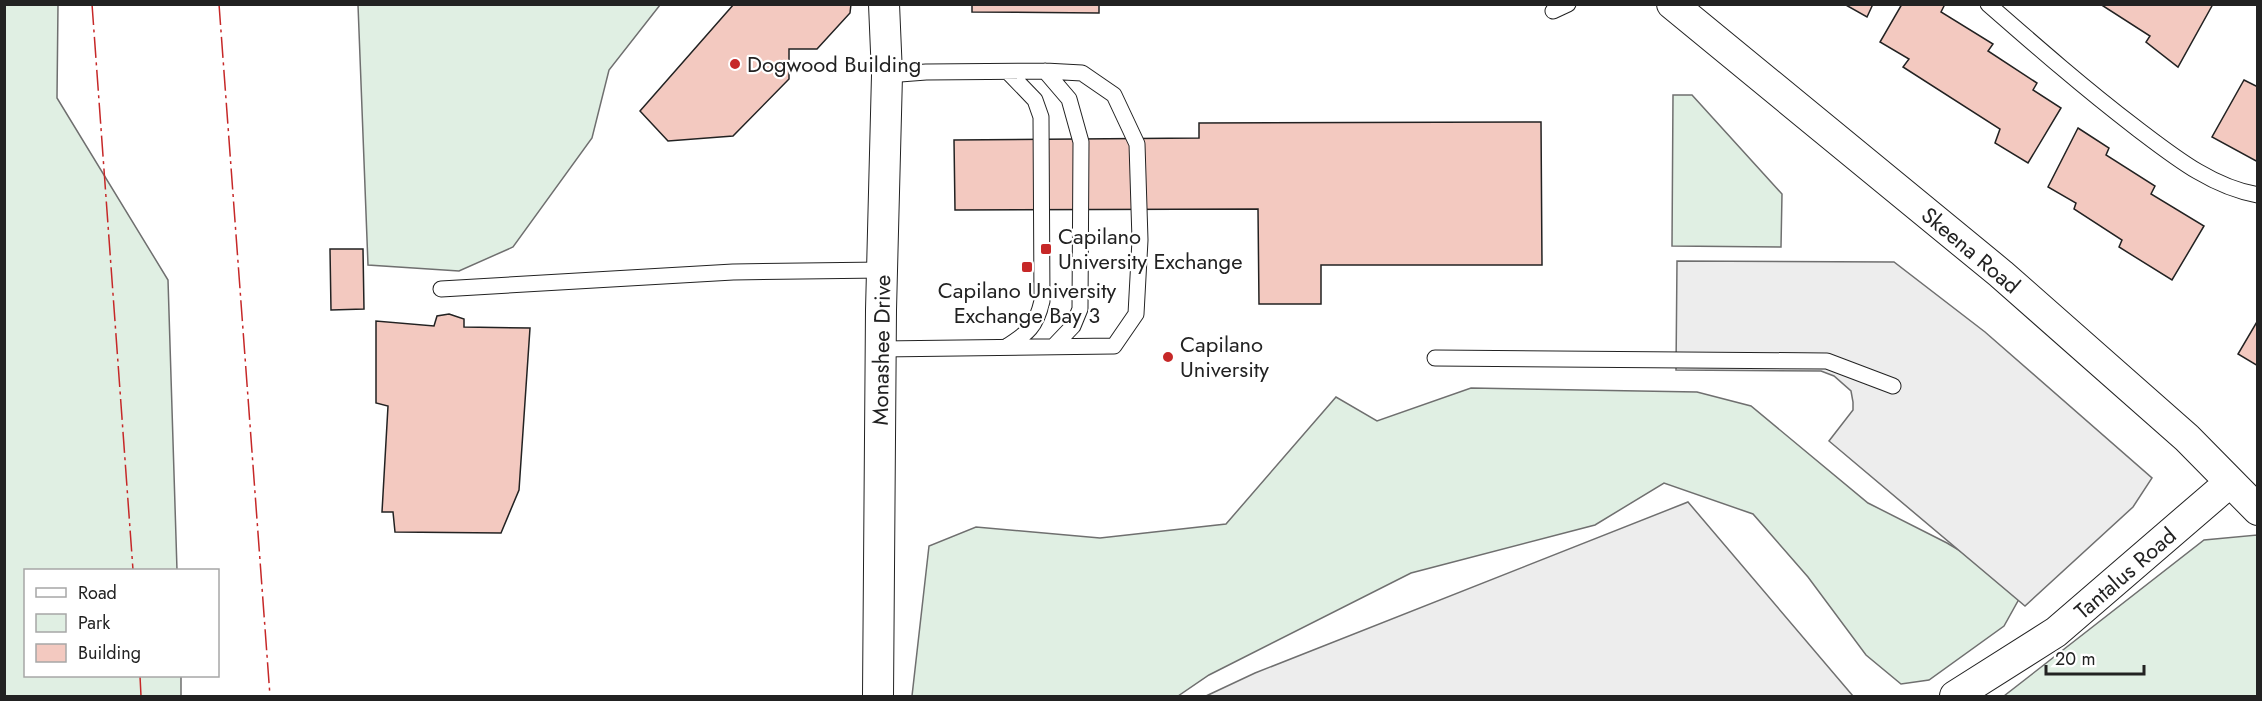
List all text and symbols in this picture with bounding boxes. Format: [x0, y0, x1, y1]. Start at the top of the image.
place label: Dogwood Building [747, 48, 921, 80]
marker: Dogwood Building [728, 57, 742, 71]
street label: Skeena Road [1915, 199, 2027, 301]
place label: Capilano University Exchange [1058, 220, 1243, 277]
marker: Capilano University Exchange [1039, 242, 1053, 256]
marker: Capilano University Exchange Bay 3 [1020, 260, 1034, 274]
street label: Monashee Drive [864, 274, 898, 426]
place label: Capilano University Exchange Bay 3 [938, 274, 1117, 331]
place label: Capilano University [1180, 328, 1269, 385]
marker: Capilano University [1161, 350, 1175, 364]
street label: Tantalus Road [2067, 520, 2183, 626]
legend [24, 569, 219, 677]
text: Road [78, 580, 117, 606]
text: Park [78, 610, 110, 636]
scale bar [2046, 638, 2144, 676]
text: Building [78, 640, 141, 666]
text: 20 m [2055, 646, 2095, 672]

